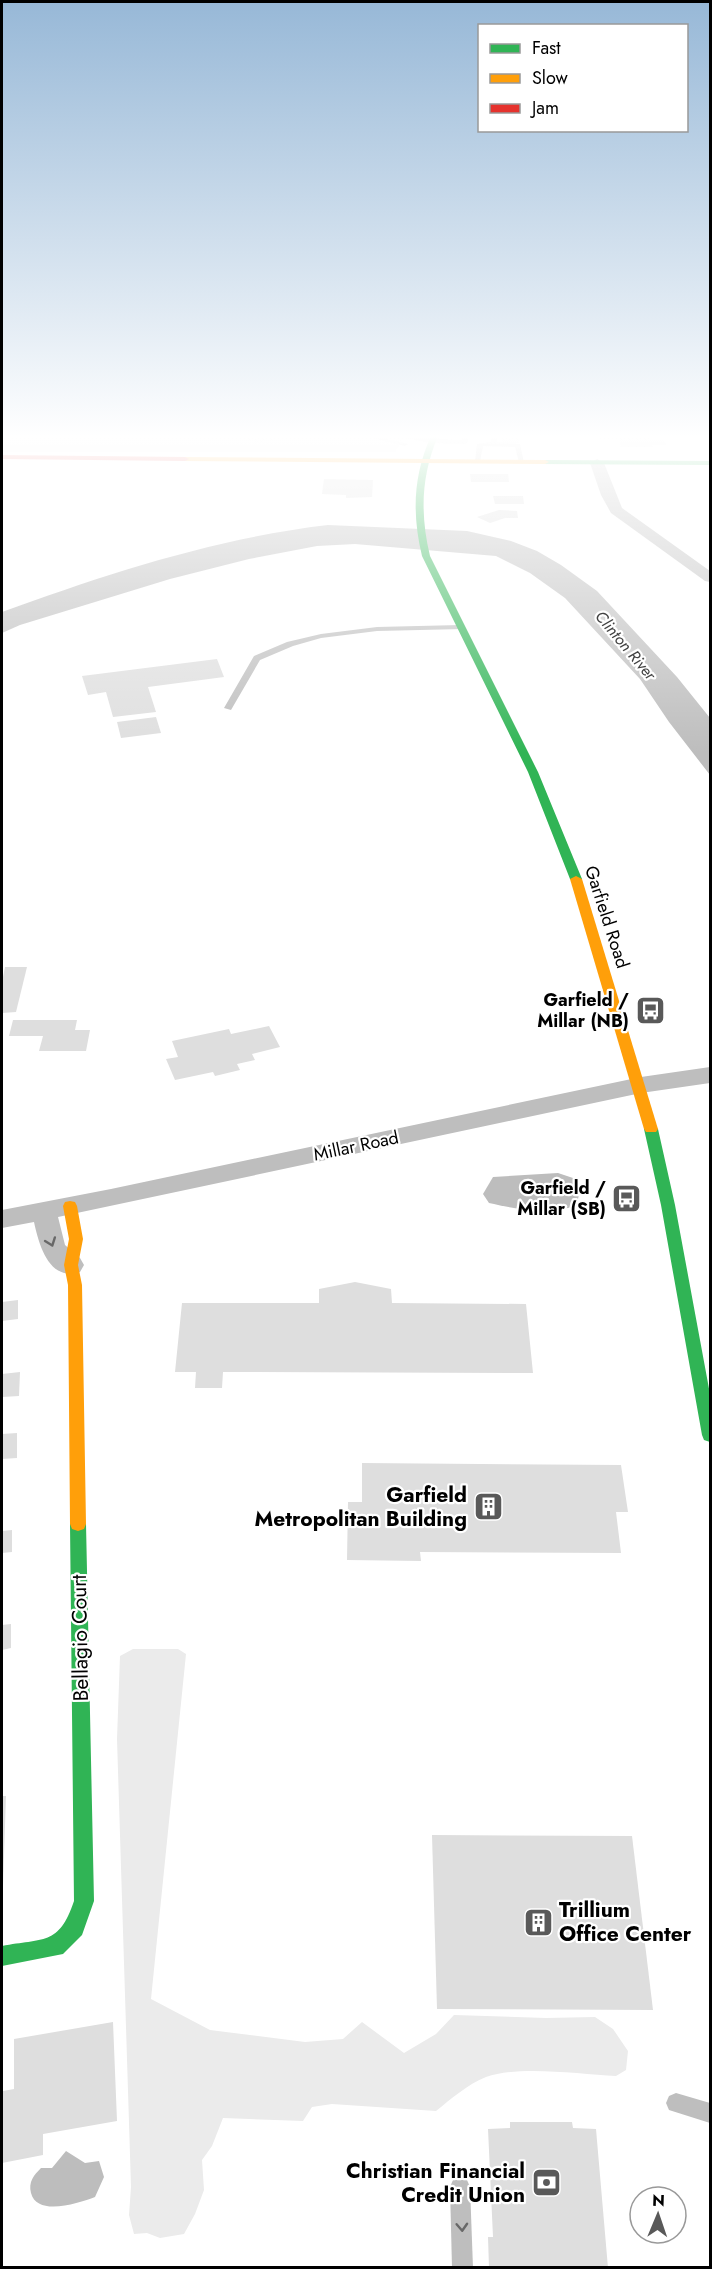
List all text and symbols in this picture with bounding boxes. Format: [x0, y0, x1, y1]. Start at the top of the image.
legend [478, 24, 688, 132]
text: Fast [532, 35, 561, 61]
text: Slow [532, 65, 569, 91]
text: Jam [530, 95, 559, 121]
water label: Clinton River [590, 606, 663, 686]
street label: Garfield Road [578, 862, 636, 972]
place label: Garfield / Millar (NB) [537, 987, 629, 1034]
bus stop icon: Garfield / Millar (NB) [634, 994, 666, 1026]
street label: Millar Road [311, 1124, 401, 1168]
place label: Garfield / Millar (SB) [517, 1175, 606, 1222]
bus stop icon: Garfield / Millar (SB) [611, 1182, 643, 1214]
one-way arrow [44, 1236, 57, 1246]
place label: Garfield Metropolitan Building [255, 1480, 467, 1534]
building icon: Garfield Metropolitan Building [472, 1491, 504, 1523]
street label: Bellagio Court [64, 1574, 96, 1702]
place label: Trillium Office Center [559, 1895, 692, 1949]
building icon: Trillium Office Center [522, 1906, 554, 1938]
place label: Christian Financial Credit Union [346, 2156, 525, 2210]
bank icon: Christian Financial Credit Union [530, 2167, 562, 2199]
north arrow [628, 2185, 688, 2245]
text: N [652, 2189, 665, 2212]
one-way arrow [455, 2223, 468, 2232]

